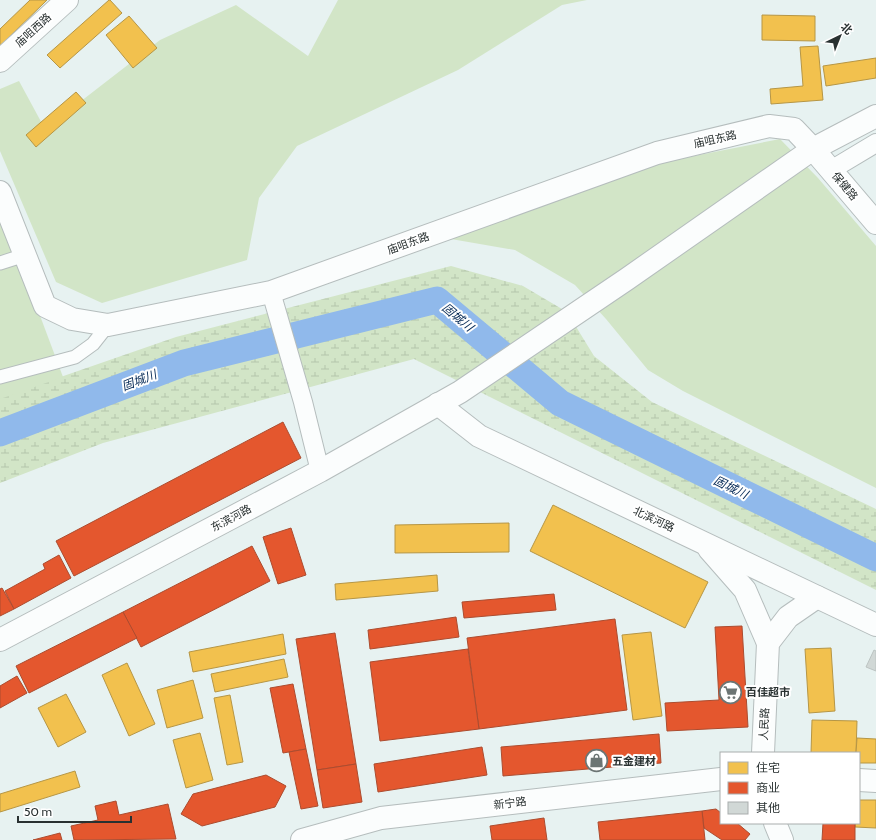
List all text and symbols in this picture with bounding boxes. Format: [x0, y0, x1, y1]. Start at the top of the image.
street label: 庙咀西路 [12, 10, 54, 50]
north arrow [820, 16, 860, 56]
text: 北 [838, 20, 856, 38]
street label: 庙咀东路 [692, 127, 738, 151]
street label: 保健路 [829, 169, 861, 203]
street label: 庙咀东路 [385, 229, 431, 257]
water label: 固城川 [439, 300, 478, 336]
water label: 固城川 [120, 366, 160, 393]
water label: 固城川 [712, 472, 752, 503]
street label: 东滨河路 [208, 501, 254, 535]
street label: 北滨河路 [631, 503, 677, 535]
supermarket icon: 百佳超市 [718, 679, 744, 705]
place label: 百佳超市 [746, 685, 790, 699]
street label: 人民路 [756, 707, 772, 741]
shop icon: 五金建材 [584, 748, 610, 774]
legend [720, 752, 860, 824]
place label: 五金建材 [612, 754, 656, 768]
text: 住宅 [756, 760, 780, 775]
text: 商业 [756, 780, 780, 795]
street label: 新宁路 [493, 794, 527, 812]
scale bar [18, 798, 131, 824]
text: 其他 [756, 800, 780, 815]
text: 50 m [24, 804, 52, 819]

